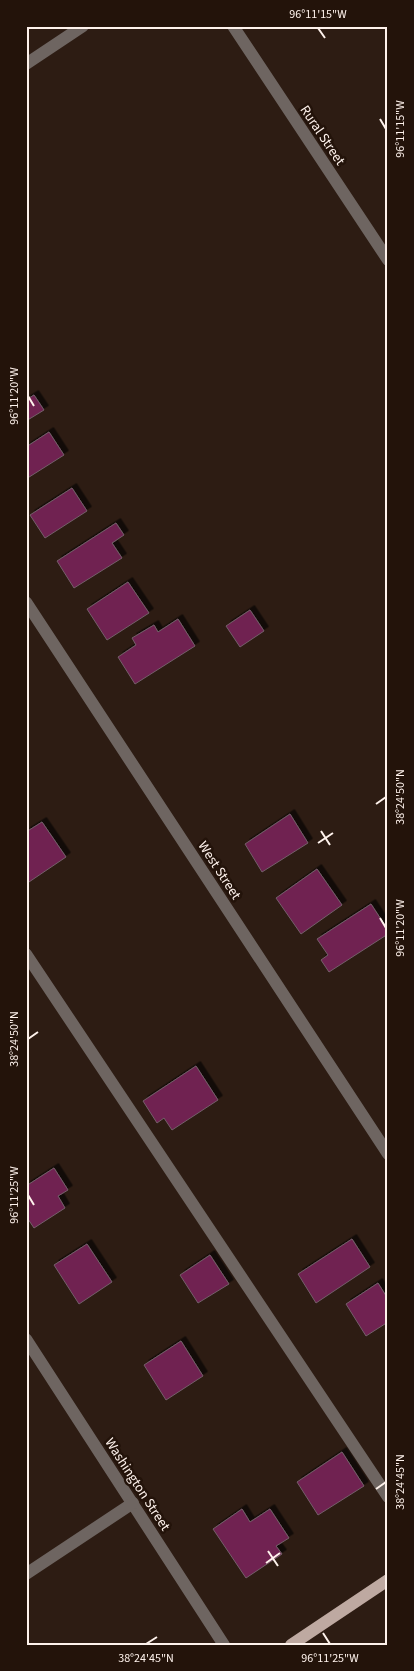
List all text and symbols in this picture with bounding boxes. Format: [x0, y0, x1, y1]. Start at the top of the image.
text: 96°11'15"W [289, 6, 347, 23]
text: 96°11'15"W [392, 100, 409, 158]
street label: Rural Street [295, 102, 350, 170]
text: 96°11'20"W [6, 367, 23, 425]
text: 38°24'50"N [392, 769, 409, 825]
street label: West Street [193, 837, 246, 904]
text: 96°11'20"W [392, 899, 409, 957]
text: 38°24'50"N [6, 1011, 23, 1067]
text: 96°11'25"W [6, 1166, 23, 1224]
street label: Washington Street [100, 1434, 175, 1535]
text: 38°24'45"N [392, 1454, 409, 1510]
text: 38°24'45"N [118, 1650, 174, 1667]
text: 96°11'25"W [301, 1650, 359, 1667]

